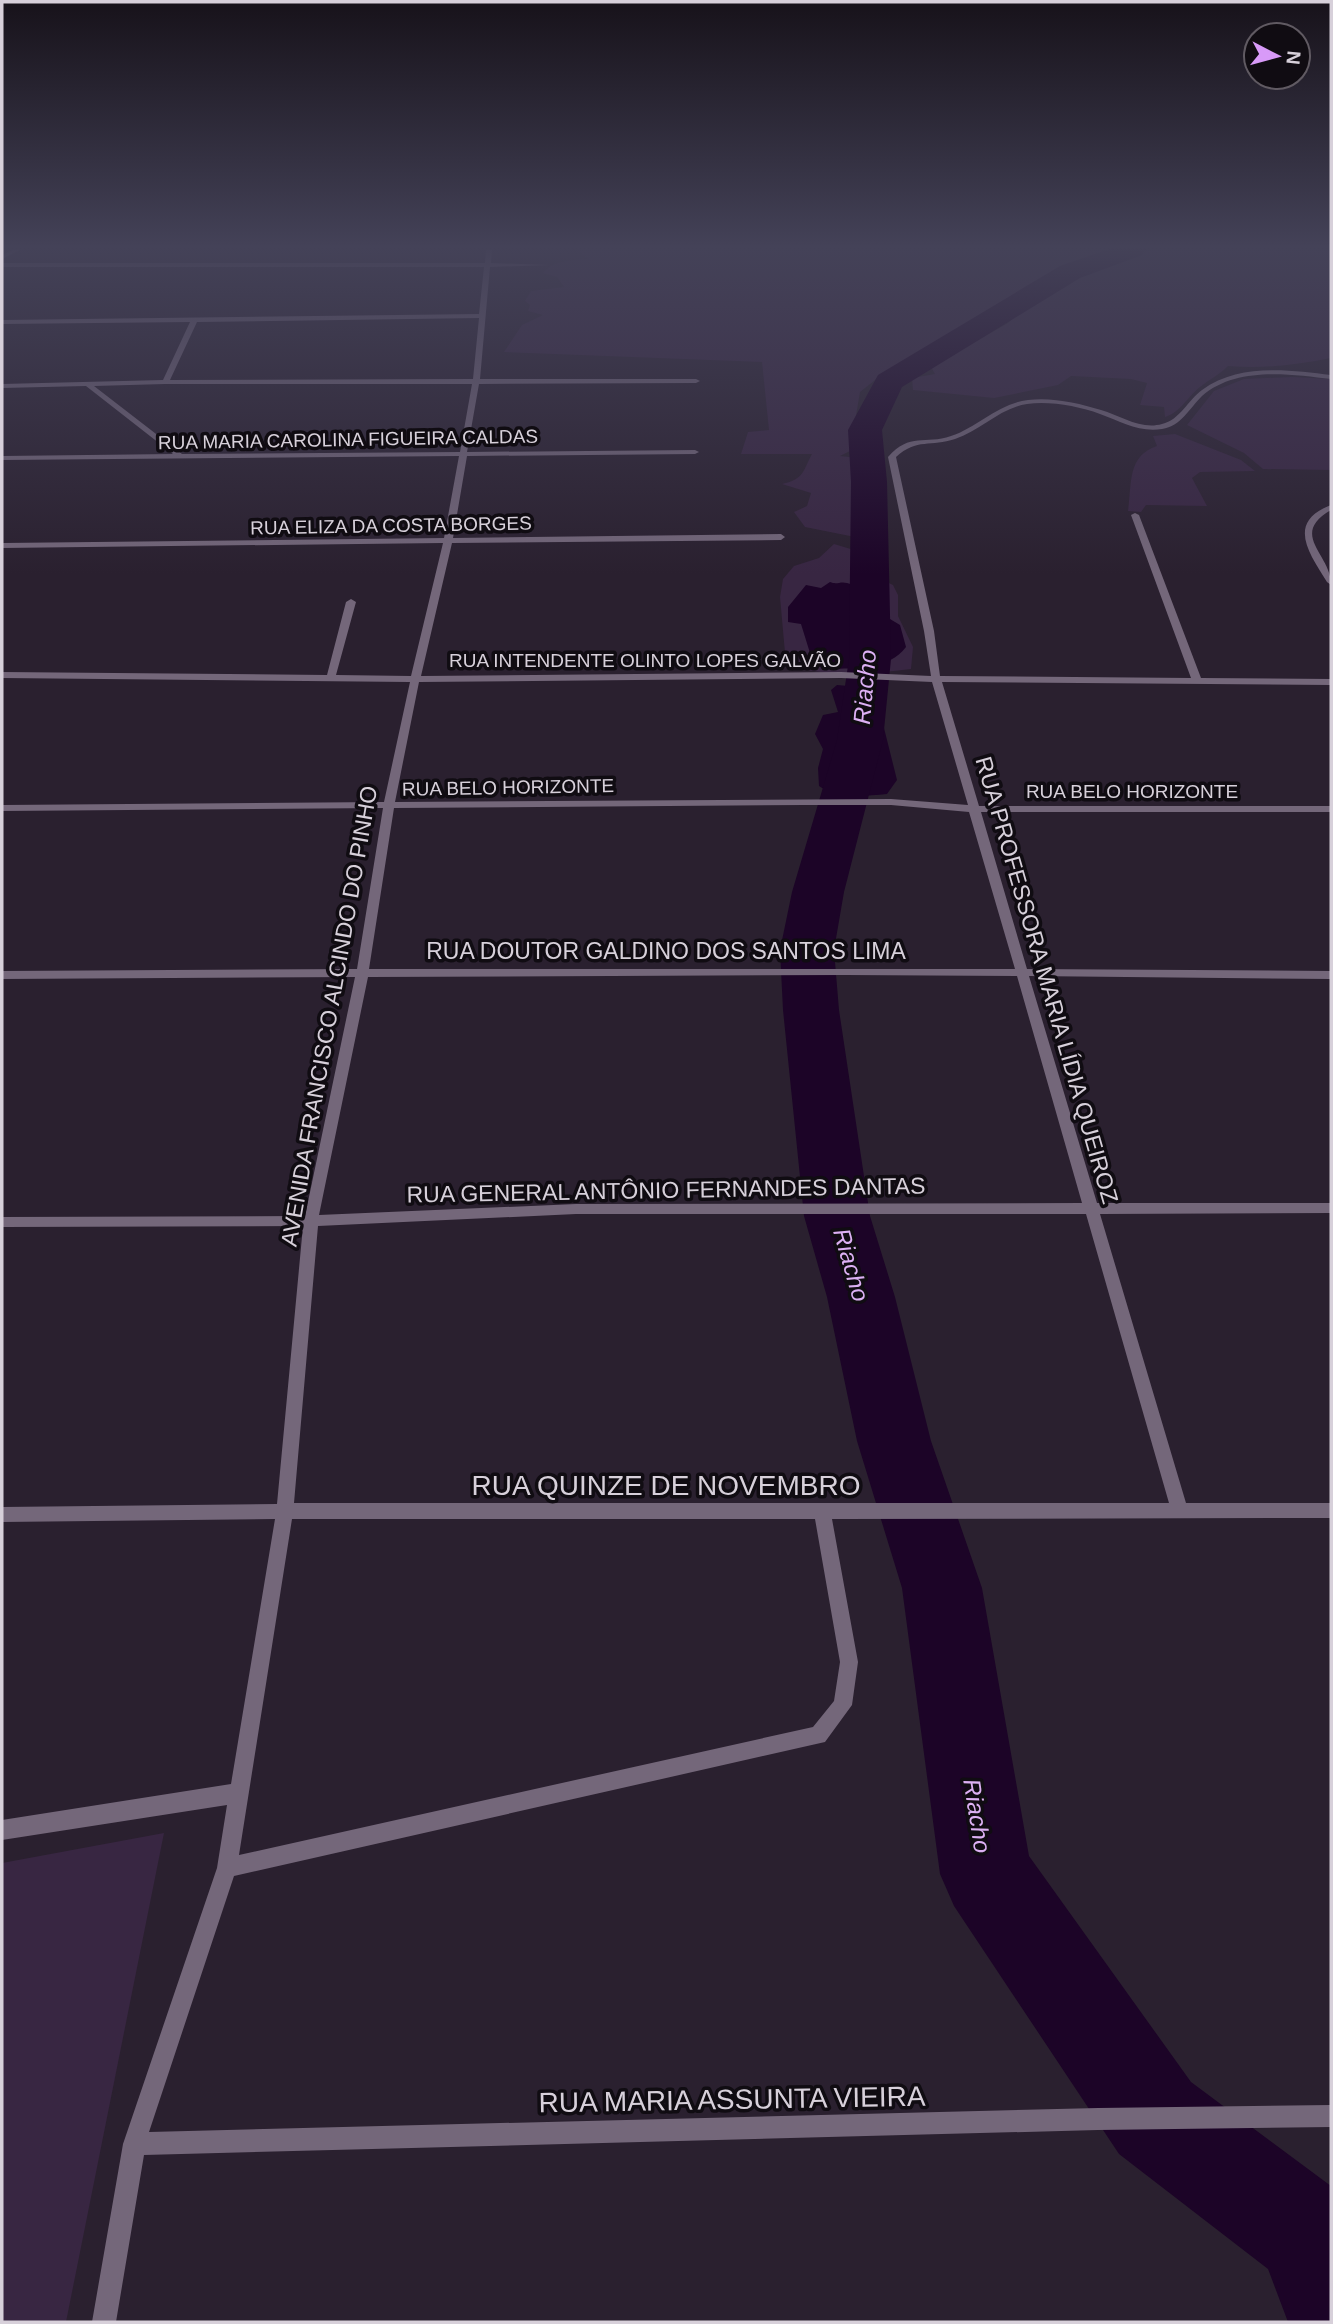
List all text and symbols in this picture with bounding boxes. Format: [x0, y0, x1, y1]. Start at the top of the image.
north arrow [1242, 21, 1312, 91]
text: N [1282, 50, 1305, 66]
street label: RUA MARIA CAROLINA FIGUEIRA CALDAS [158, 426, 538, 453]
street label: RUA ELIZA DA COSTA BORGES [250, 513, 532, 538]
water label: Riacho [848, 649, 881, 725]
street label: RUA INTENDENTE OLINTO LOPES GALVÃO [449, 650, 841, 671]
street label: RUA PROFESSORA MARIA LÍDIA QUEIROZ [971, 753, 1123, 1207]
street label: RUA BELO HORIZONTE [402, 775, 614, 800]
street label: RUA BELO HORIZONTE [1026, 781, 1238, 802]
street label: AVENIDA FRANCISCO ALCINDO DO PINHO [276, 784, 382, 1248]
street label: RUA DOUTOR GALDINO DOS SANTOS LIMA [426, 938, 907, 964]
street label: RUA GENERAL ANTÔNIO FERNANDES DANTAS [406, 1171, 926, 1208]
water label: Riacho [828, 1225, 875, 1304]
street label: RUA QUINZE DE NOVEMBRO [472, 1470, 860, 1501]
water label: Riacho [958, 1777, 997, 1855]
street label: RUA MARIA ASSUNTA VIEIRA [538, 2081, 926, 2118]

